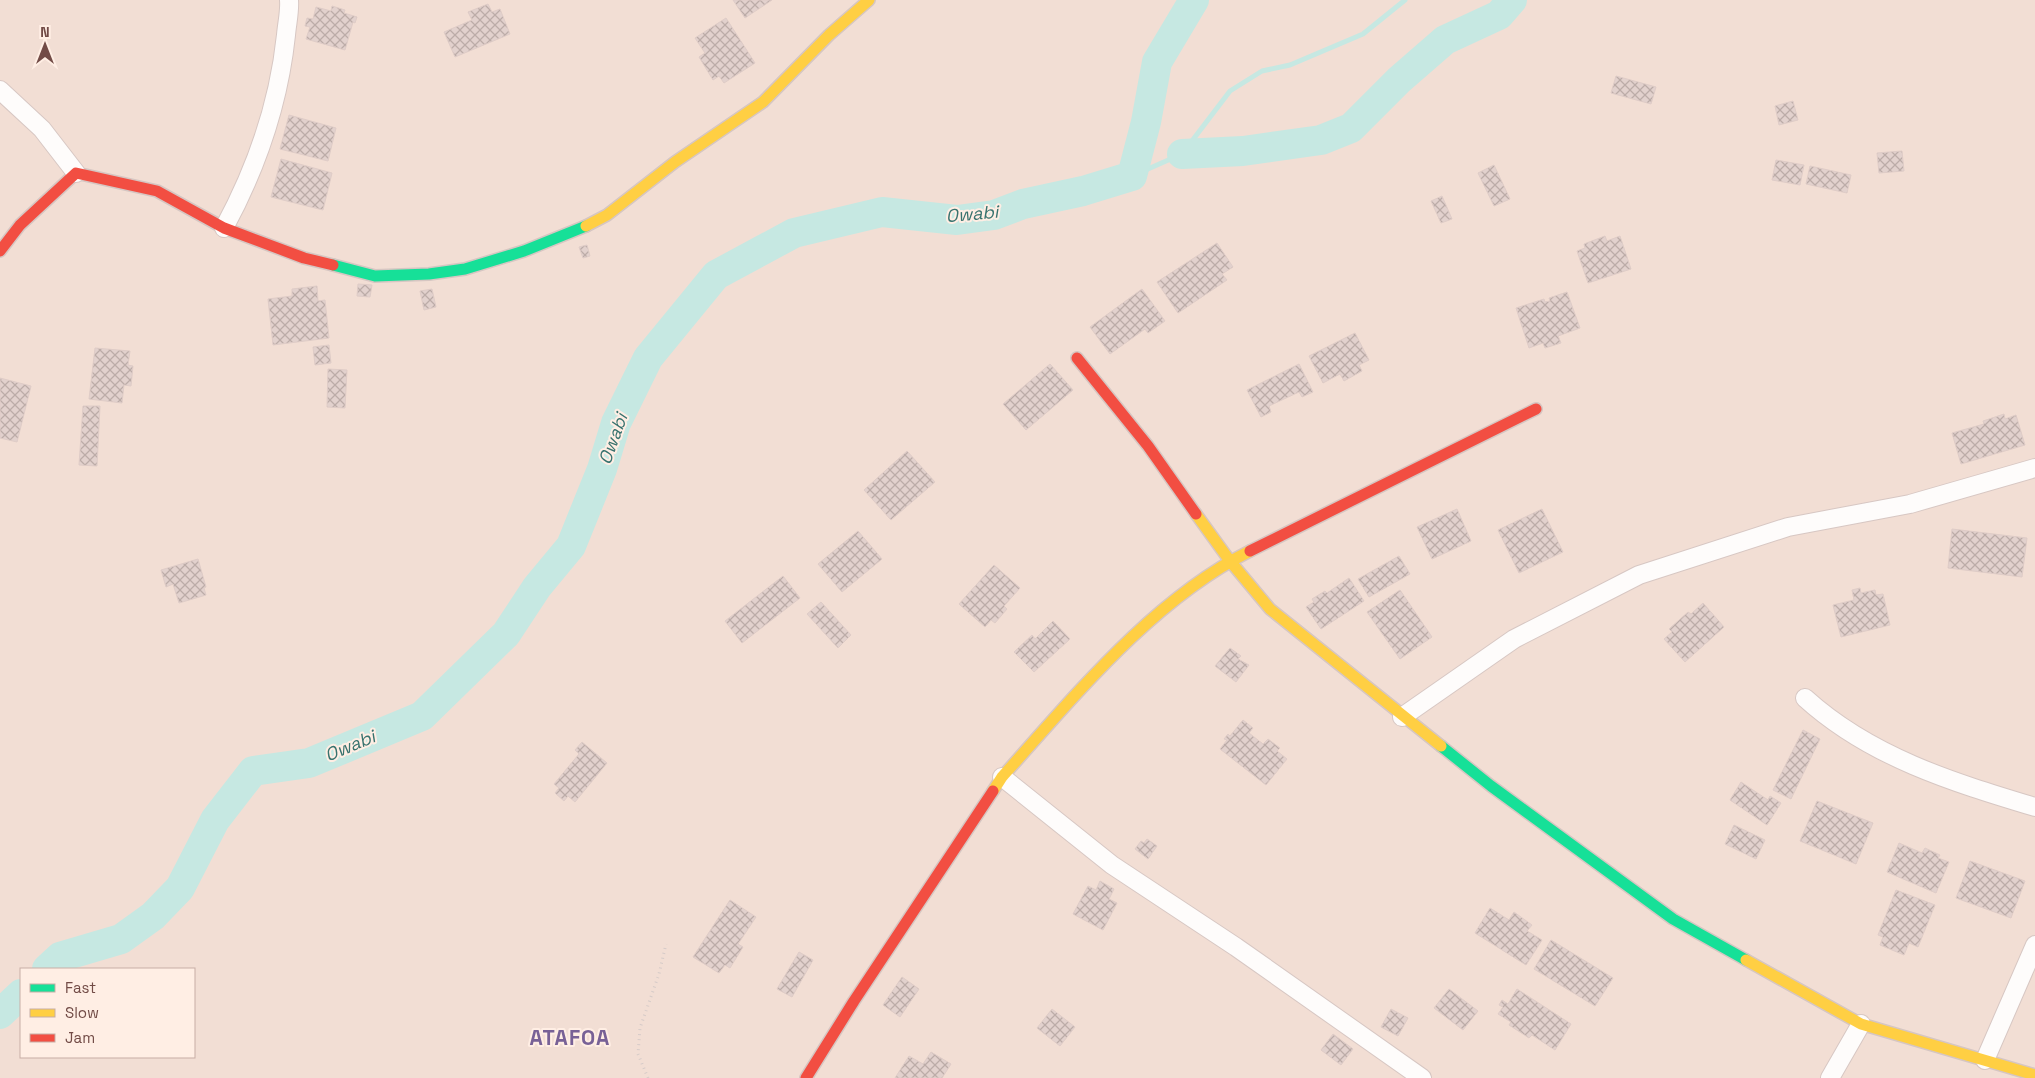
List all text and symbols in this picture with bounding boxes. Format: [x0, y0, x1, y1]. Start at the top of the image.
north arrow [20, 20, 70, 70]
text: N [40, 23, 50, 41]
water label: Owabi [945, 200, 1002, 227]
water label: Owabi [593, 408, 633, 468]
water label: Owabi [321, 724, 381, 766]
legend [20, 968, 195, 1058]
text: Fast [65, 978, 96, 997]
text: Slow [65, 1003, 99, 1022]
district label: ATAFOA [530, 1024, 610, 1051]
text: Jam [65, 1028, 95, 1047]

